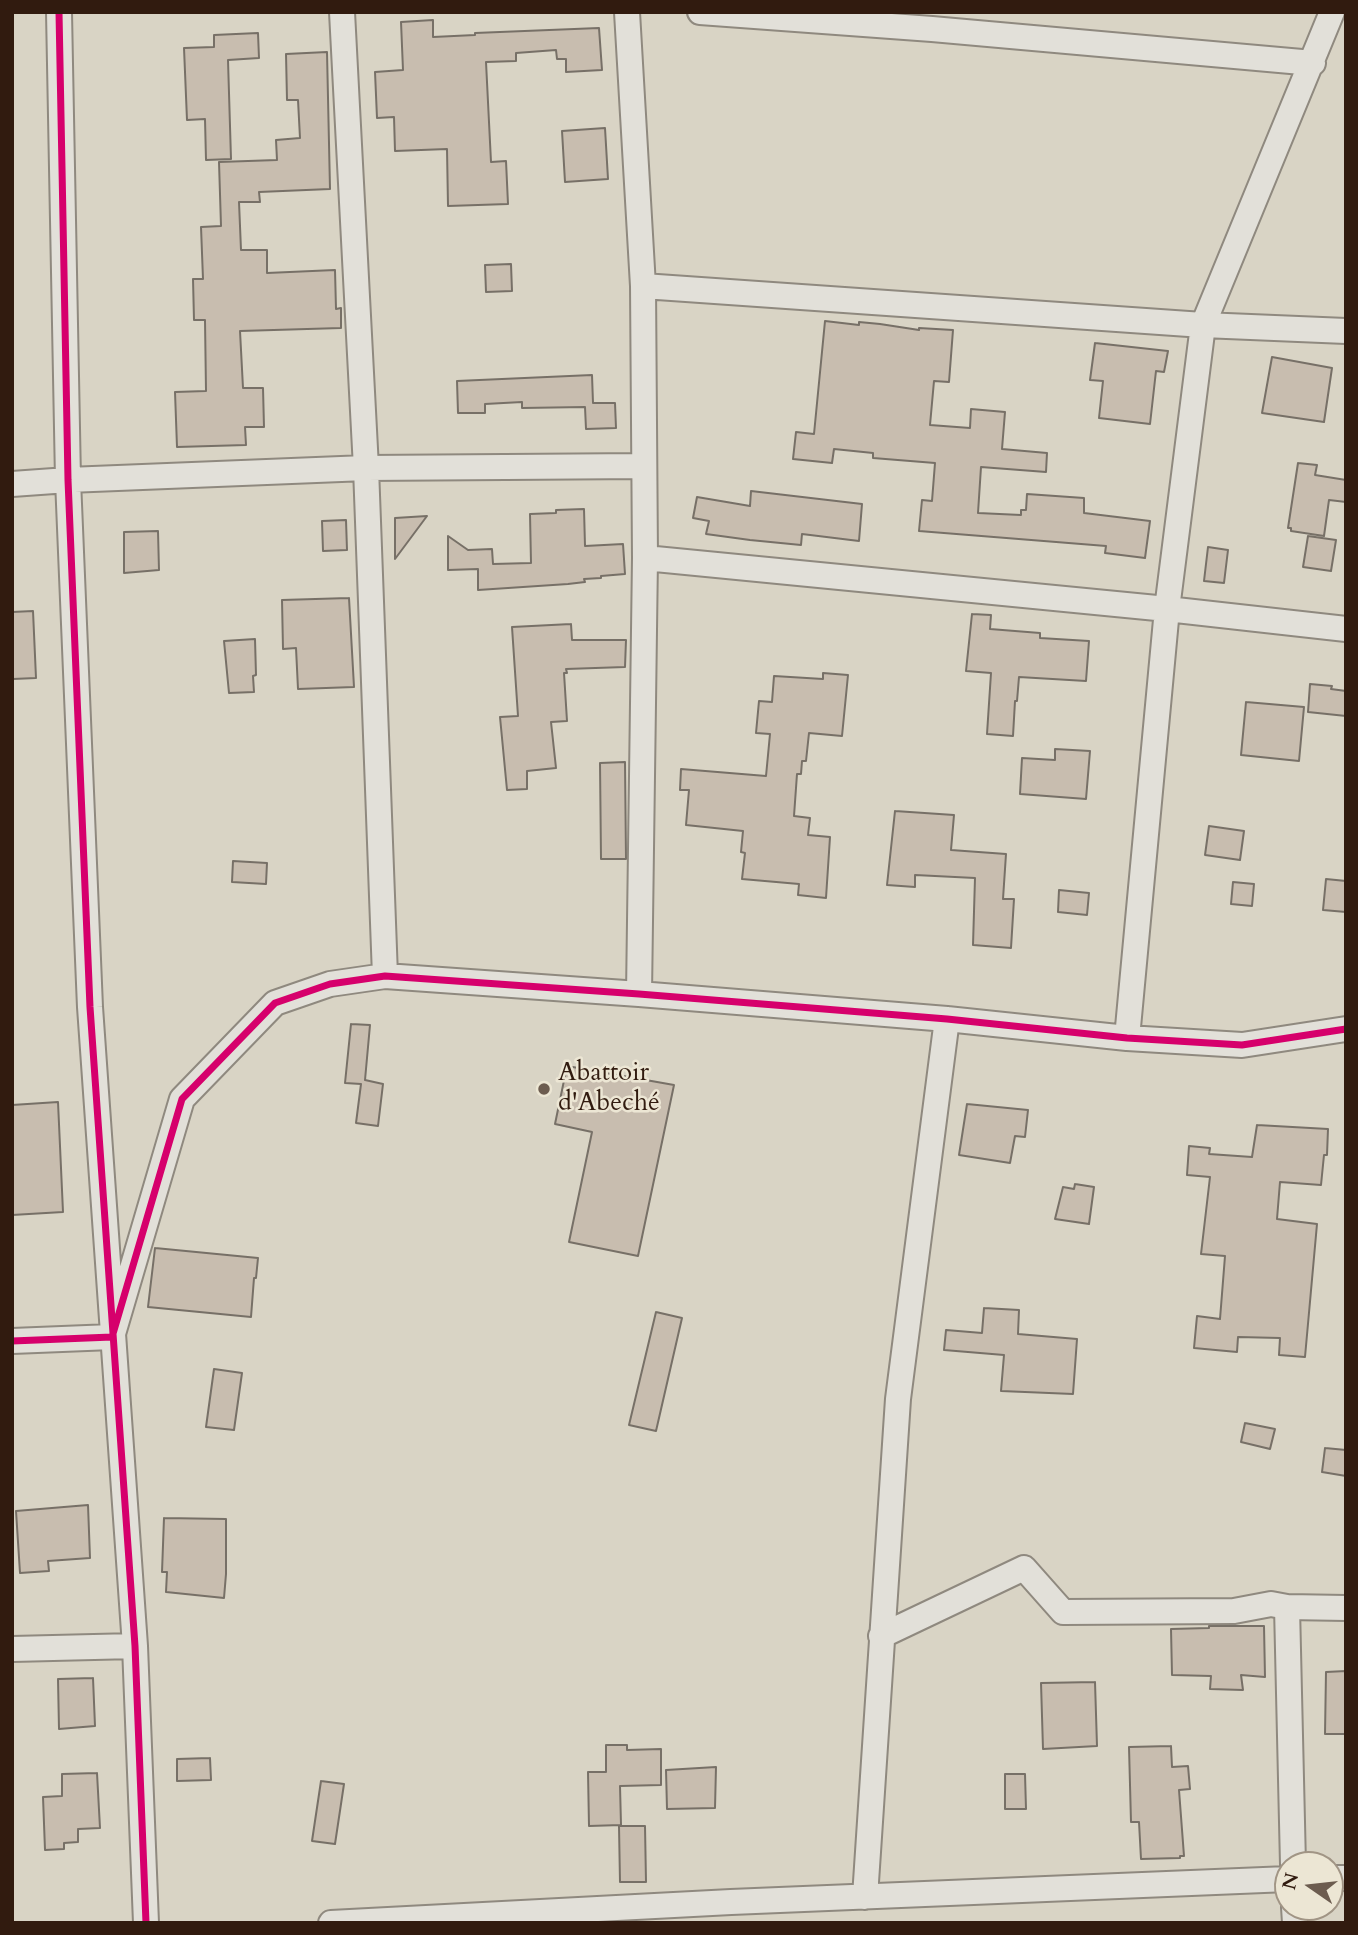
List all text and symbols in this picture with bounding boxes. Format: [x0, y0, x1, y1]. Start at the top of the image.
place label: Abattoir d'Abeché [558, 1058, 660, 1120]
marker: Abattoir d'Abeché [536, 1081, 552, 1097]
north arrow [1274, 1851, 1344, 1921]
text: N [1276, 1870, 1305, 1893]

